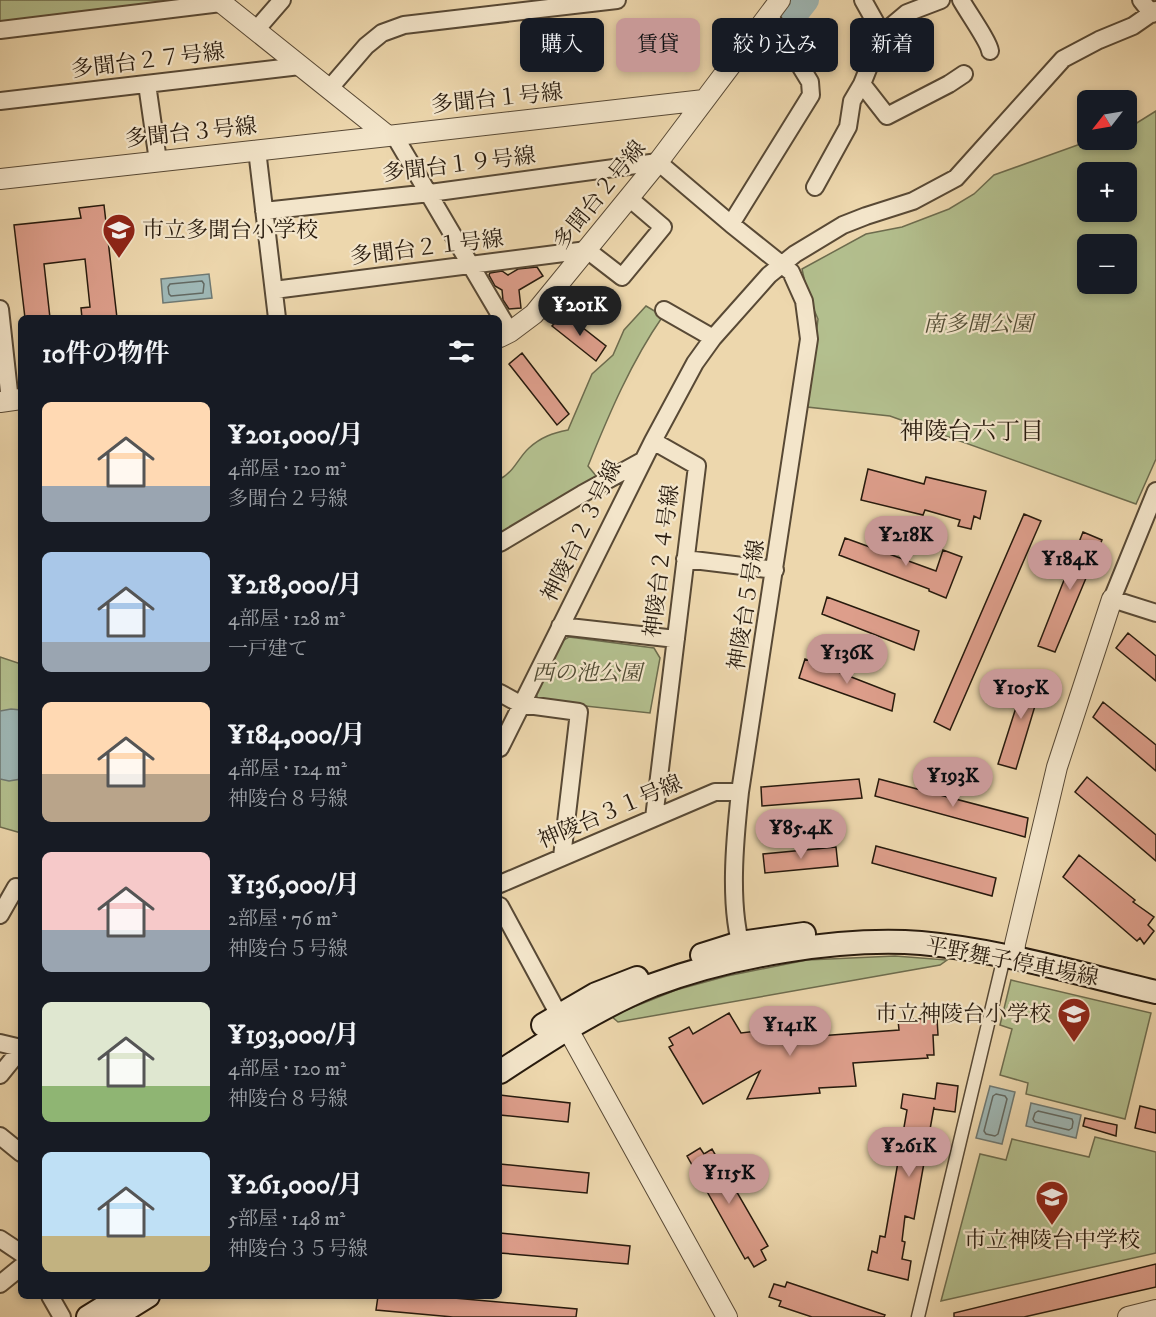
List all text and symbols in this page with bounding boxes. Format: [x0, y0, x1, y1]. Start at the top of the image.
chip: 購入 [520, 18, 604, 72]
chip: 賃貸 [616, 18, 700, 72]
chip: 絞り込み [712, 18, 838, 72]
chip: 新着 [850, 18, 934, 72]
street label: 多聞台２７号線 [70, 38, 226, 84]
street label: 多聞台１号線 [430, 79, 564, 119]
north arrow [1077, 90, 1137, 150]
map controls [1077, 90, 1137, 294]
street label: 多聞台３号線 [124, 113, 258, 153]
street label: 多聞台２号線 [548, 135, 652, 255]
street label: 多聞台１９号線 [381, 142, 537, 188]
button: + [1077, 162, 1137, 222]
school or university icon: 市立多聞台小学校 [101, 212, 137, 259]
place label: 市立多聞台小学校 [142, 217, 318, 244]
street label: 多聞台２１号線 [349, 225, 505, 271]
button: − [1077, 234, 1137, 294]
pin: ¥201K [538, 286, 622, 337]
text: ¥201K [552, 293, 608, 318]
park label: 南多聞公園 [923, 311, 1036, 338]
icon: filters [445, 335, 478, 368]
text: 10件の物件 [42, 338, 169, 371]
district label: 神陵台六丁目 [900, 417, 1044, 447]
text: ¥201,000/月 [228, 419, 364, 452]
icon: home [90, 426, 162, 498]
street label: 神陵台２３号線 [536, 456, 628, 606]
text: 4部屋 · 120 m² [228, 457, 346, 482]
street label: 神陵台２４号線 [639, 483, 685, 639]
text: 多聞台２号線 [228, 487, 348, 512]
pin: ¥218K [864, 516, 948, 567]
text: ¥218K [879, 523, 933, 548]
street label: 神陵台５号線 [723, 538, 771, 672]
pin: ¥184K [1028, 540, 1112, 591]
text: ¥184K [1042, 547, 1098, 572]
text: ¥218,000/月 [228, 569, 363, 602]
icon: home [90, 576, 162, 648]
text: 4部屋 · 128 m² [228, 607, 345, 632]
pin: ¥136K [805, 634, 889, 685]
text: 一戸建て [228, 637, 308, 662]
text: ¥136K [821, 641, 873, 666]
park label: 西の池公園 [532, 660, 645, 687]
pin: ¥105K [979, 669, 1063, 720]
text: ¥105K [993, 676, 1049, 701]
text: ¥184,000/月 [228, 719, 366, 752]
icon: home [90, 726, 162, 798]
text: 4部屋 · 124 m² [228, 757, 347, 782]
pin: ¥193K [911, 757, 995, 808]
text: ¥193K [927, 764, 979, 789]
street label: 神陵台３１号線 [534, 769, 686, 855]
text: 神陵台８号線 [228, 787, 348, 812]
pin: ¥85.4K [752, 809, 850, 860]
text: ¥85.4K [769, 816, 833, 841]
text: ¥136,000/月 [228, 869, 360, 902]
icon: home [90, 876, 162, 948]
text: 2部屋 · 76 m² [228, 907, 337, 932]
street label: 平野舞子停車場線 [923, 932, 1101, 992]
text: 神陵台５号線 [228, 937, 348, 962]
school or university icon: 市立神陵台小学校 [1056, 996, 1092, 1043]
place label: 市立神陵台小学校 [875, 1001, 1051, 1028]
pin: ¥141K [748, 1006, 832, 1057]
text: ¥141K [763, 1013, 817, 1038]
text: ¥193,000/月 [228, 1019, 360, 1052]
icon: home [90, 1026, 162, 1098]
text: 4部屋 · 120 m² [228, 1057, 346, 1082]
text: 神陵台８号線 [228, 1087, 348, 1112]
pin: ¥261K [867, 1127, 951, 1178]
text: ¥261K [882, 1134, 936, 1159]
pin: ¥115K [687, 1154, 771, 1205]
text: ¥115K [703, 1161, 755, 1186]
text: ¥261,000/月 [228, 1169, 363, 1202]
icon: home [90, 1176, 162, 1248]
school or university icon: 市立神陵台中学校 [1034, 1179, 1070, 1226]
text: 5部屋 · 148 m² [228, 1207, 345, 1232]
place label: 市立神陵台中学校 [964, 1227, 1140, 1254]
text: 神陵台３５号線 [228, 1237, 368, 1262]

